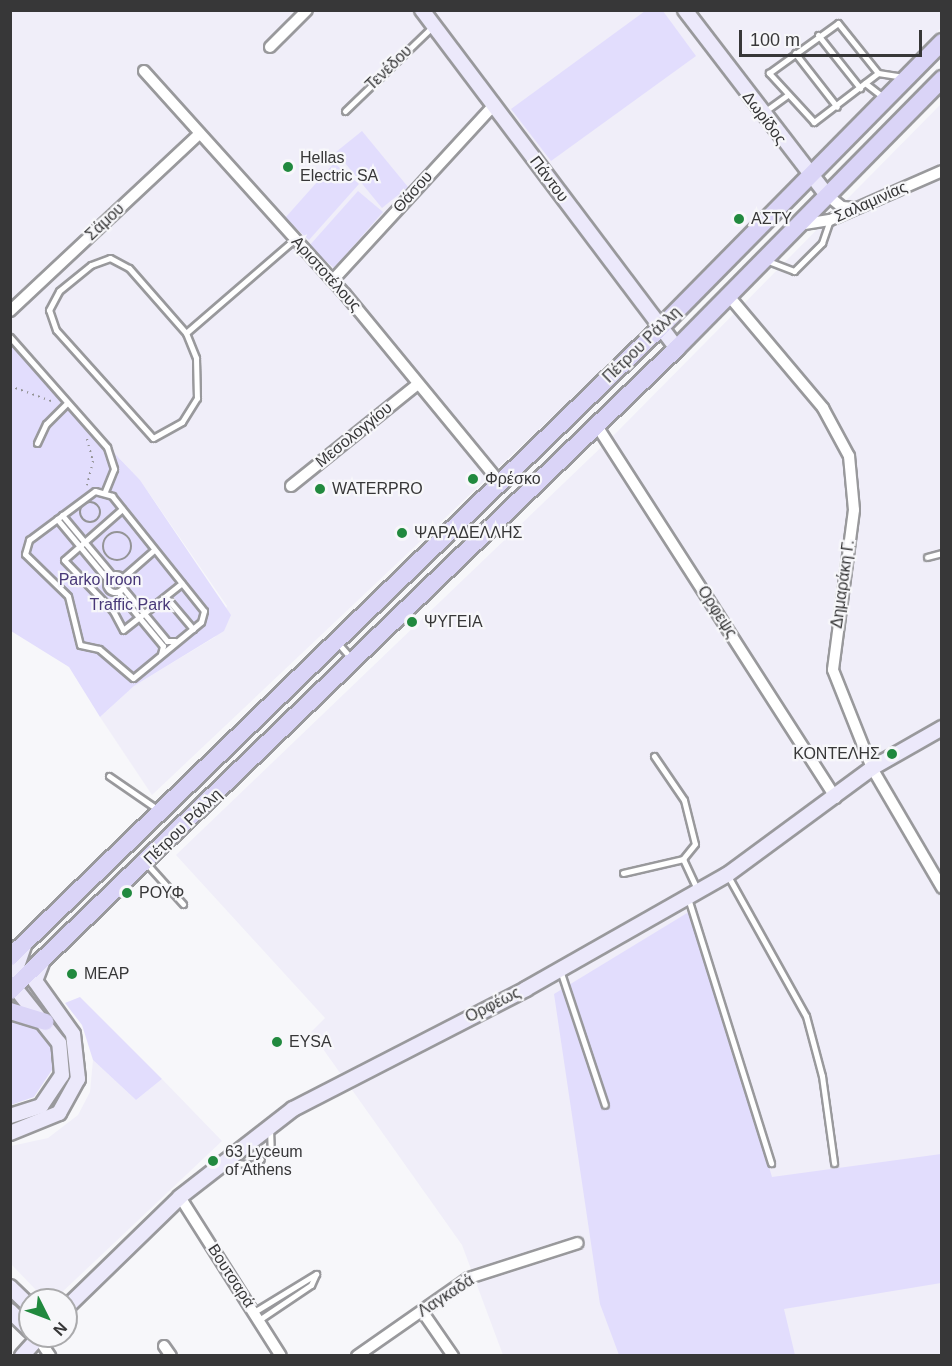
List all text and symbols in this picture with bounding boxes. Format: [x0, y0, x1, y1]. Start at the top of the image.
scale bar [742, 18, 925, 56]
text: 100 m [750, 30, 800, 50]
street label: Τενέδου [362, 41, 416, 95]
street label: Δωρίδος [738, 88, 790, 148]
place label: Hellas Electric SA [300, 148, 378, 186]
street label: Πάντου [526, 152, 572, 206]
marker: Hellas Electric SA [281, 160, 295, 174]
street label: Θάσου [389, 167, 437, 217]
street label: Σαλαμινίας [832, 177, 910, 227]
street label: Σάμου [82, 199, 128, 245]
place label: ΑΣΤΥ [751, 209, 792, 229]
marker: ΑΣΤΥ [732, 212, 746, 226]
street label: Αριστοτέλους [287, 232, 365, 316]
street label: Πέτρου Ράλλη [599, 303, 685, 387]
street label: Μεσολογγίου [312, 398, 396, 472]
place label: Φρέσκο [485, 469, 541, 489]
marker: Φρέσκο [466, 472, 480, 486]
place label: WATERPRO [332, 479, 423, 499]
marker: WATERPRO [313, 482, 327, 496]
place label: ΨΑΡΑΔΕΛΛΗΣ [414, 523, 522, 543]
marker: ΨΑΡΑΔΕΛΛΗΣ [395, 526, 409, 540]
street label: Δημαράκη Γ. [827, 538, 859, 630]
park label: Parko Iroon [59, 570, 141, 590]
street label: Ορφεψς [693, 582, 741, 642]
park label: Traffic Park [90, 595, 170, 615]
place label: ΨΥΓΕΙΑ [424, 612, 483, 632]
marker: ΨΥΓΕΙΑ [405, 615, 419, 629]
place label: ΚΟΝΤΕΛΗΣ [793, 744, 880, 764]
marker: ΚΟΝΤΕΛΗΣ [885, 747, 899, 761]
street label: Πέτρου Ράλλη [140, 785, 226, 869]
place label: ΡΟΥΦ [139, 883, 184, 903]
marker: ΡΟΥΦ [120, 886, 134, 900]
place label: MEAP [84, 964, 129, 984]
marker: MEAP [65, 967, 79, 981]
street label: Ορφέως [462, 983, 524, 1027]
place label: EYSA [289, 1032, 332, 1052]
marker: EYSA [270, 1035, 284, 1049]
place label: 63 Lyceum of Athens [225, 1142, 303, 1180]
marker: 63 Lyceum of Athens [206, 1154, 220, 1168]
street label: Βουτσαρά [203, 1241, 259, 1311]
street label: Λαγκαδά [414, 1271, 478, 1321]
north arrow [18, 1288, 78, 1348]
text: N [50, 1319, 70, 1339]

